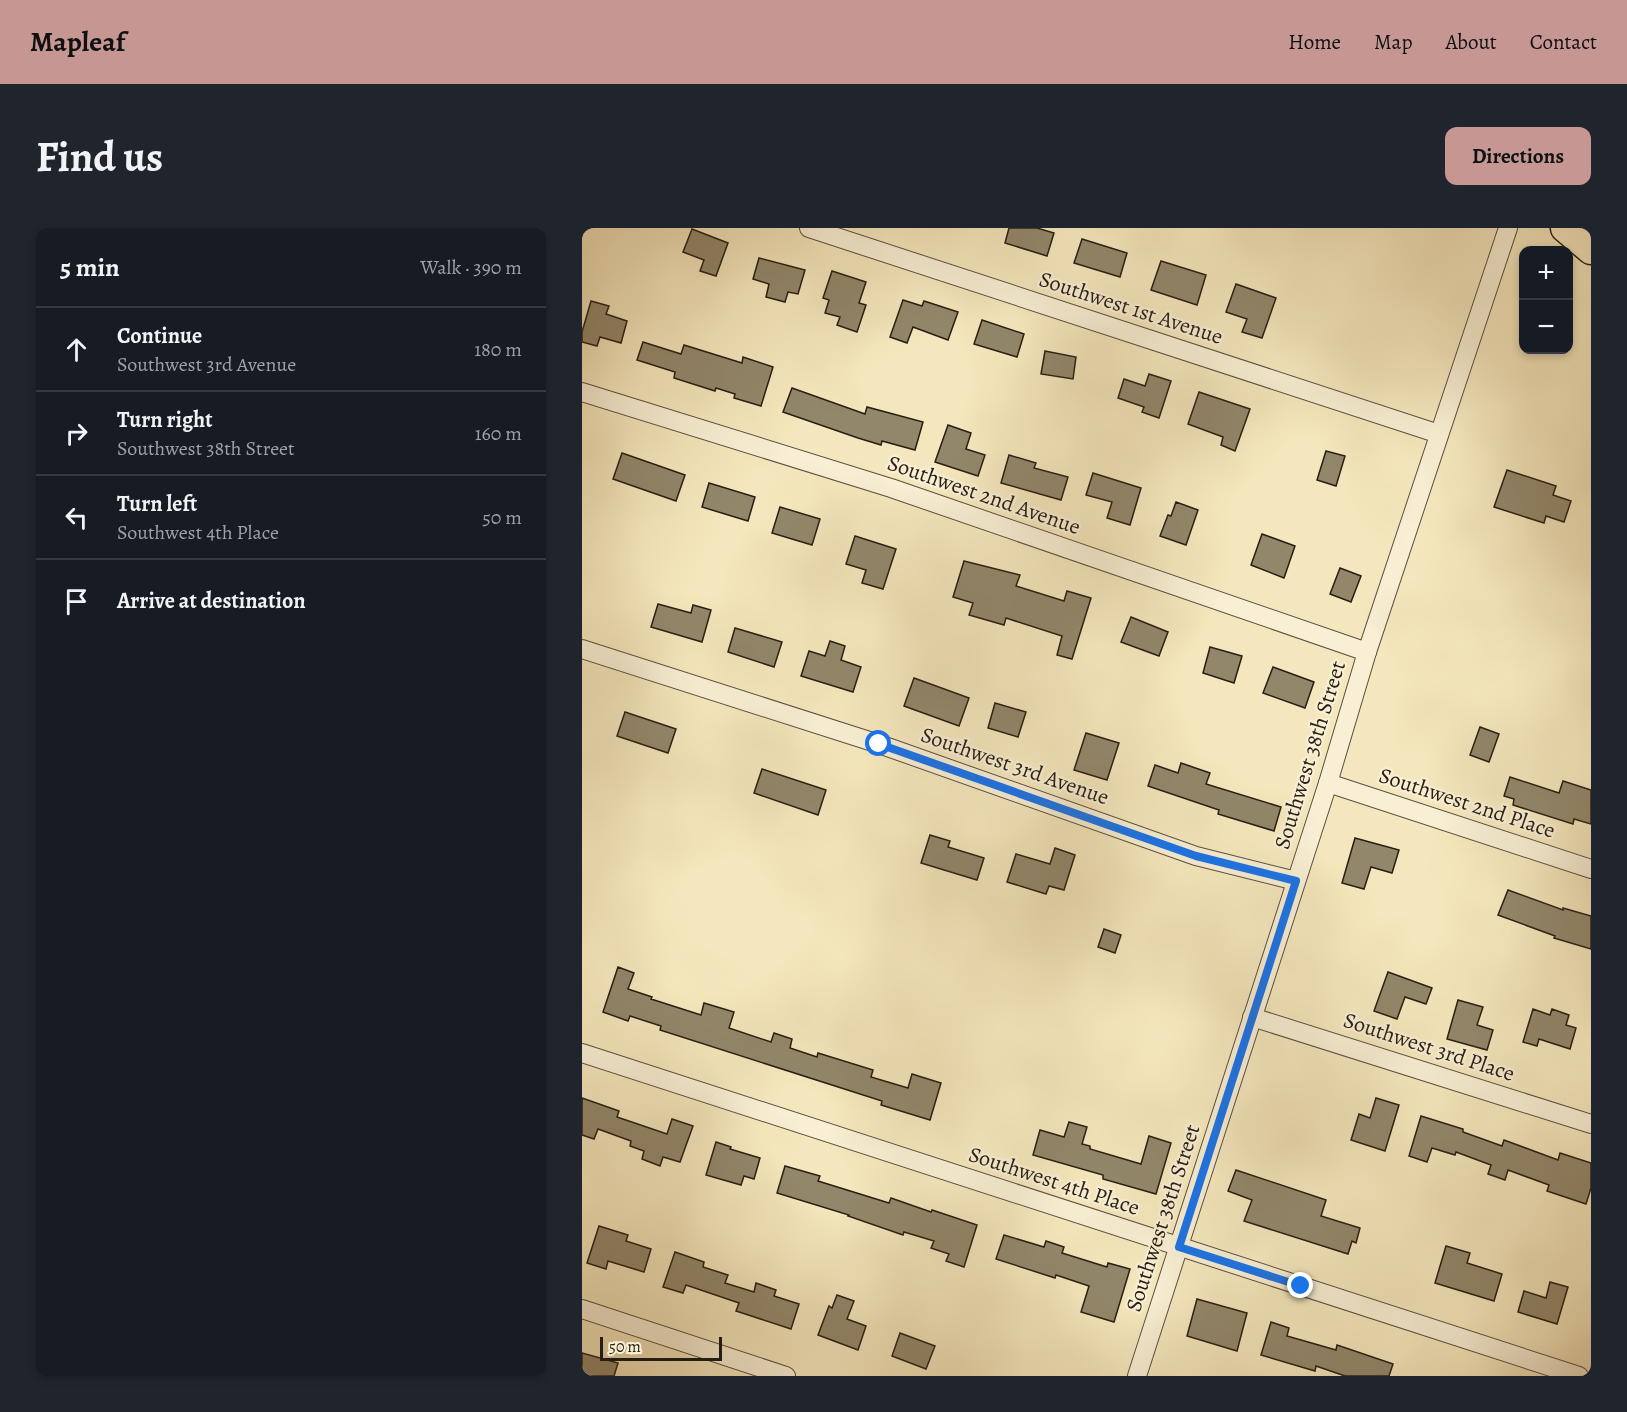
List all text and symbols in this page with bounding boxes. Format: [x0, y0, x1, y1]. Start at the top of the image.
text: Mapleaf [30, 23, 125, 61]
text: Home [1288, 28, 1341, 56]
text: Map [1374, 28, 1412, 56]
text: About [1445, 28, 1497, 56]
text: Contact [1530, 28, 1597, 56]
button: Directions [1445, 127, 1591, 185]
text: Find us [36, 128, 163, 185]
map controls [1519, 246, 1573, 354]
button: + [1519, 246, 1573, 300]
text: 5 min [60, 250, 120, 285]
text: Walk · 390 m [420, 254, 522, 281]
street label: Southwest 1st Avenue [1035, 264, 1227, 352]
button: − [1519, 300, 1573, 354]
text: Continue [117, 321, 202, 351]
icon: ahead [60, 333, 93, 366]
text: 180 m [474, 336, 522, 363]
text: Southwest 3rd Avenue [117, 351, 296, 378]
text: Turn right [117, 405, 213, 435]
icon: right [60, 417, 93, 450]
text: 160 m [475, 420, 522, 447]
text: Southwest 38th Street [117, 435, 295, 462]
street label: Southwest 2nd Avenue [883, 448, 1085, 542]
text: Turn left [117, 489, 197, 519]
icon: left [60, 501, 93, 534]
text: 50 m [482, 504, 522, 531]
text: Southwest 4th Place [117, 519, 279, 546]
icon: arrive [60, 585, 93, 618]
text: Arrive at destination [117, 586, 306, 616]
street label: Southwest 38th Street [1267, 657, 1353, 853]
street label: Southwest 3rd Avenue [917, 720, 1113, 812]
route start [865, 730, 891, 756]
street label: Southwest 2nd Place [1375, 760, 1559, 846]
street label: Southwest 3rd Place [1340, 1005, 1518, 1089]
street label: Southwest 38th Street [1119, 1120, 1207, 1316]
street label: Southwest 4th Place [965, 1139, 1143, 1223]
route end [1287, 1272, 1313, 1298]
scale bar [600, 1334, 722, 1362]
text: 50 m [609, 1336, 641, 1358]

